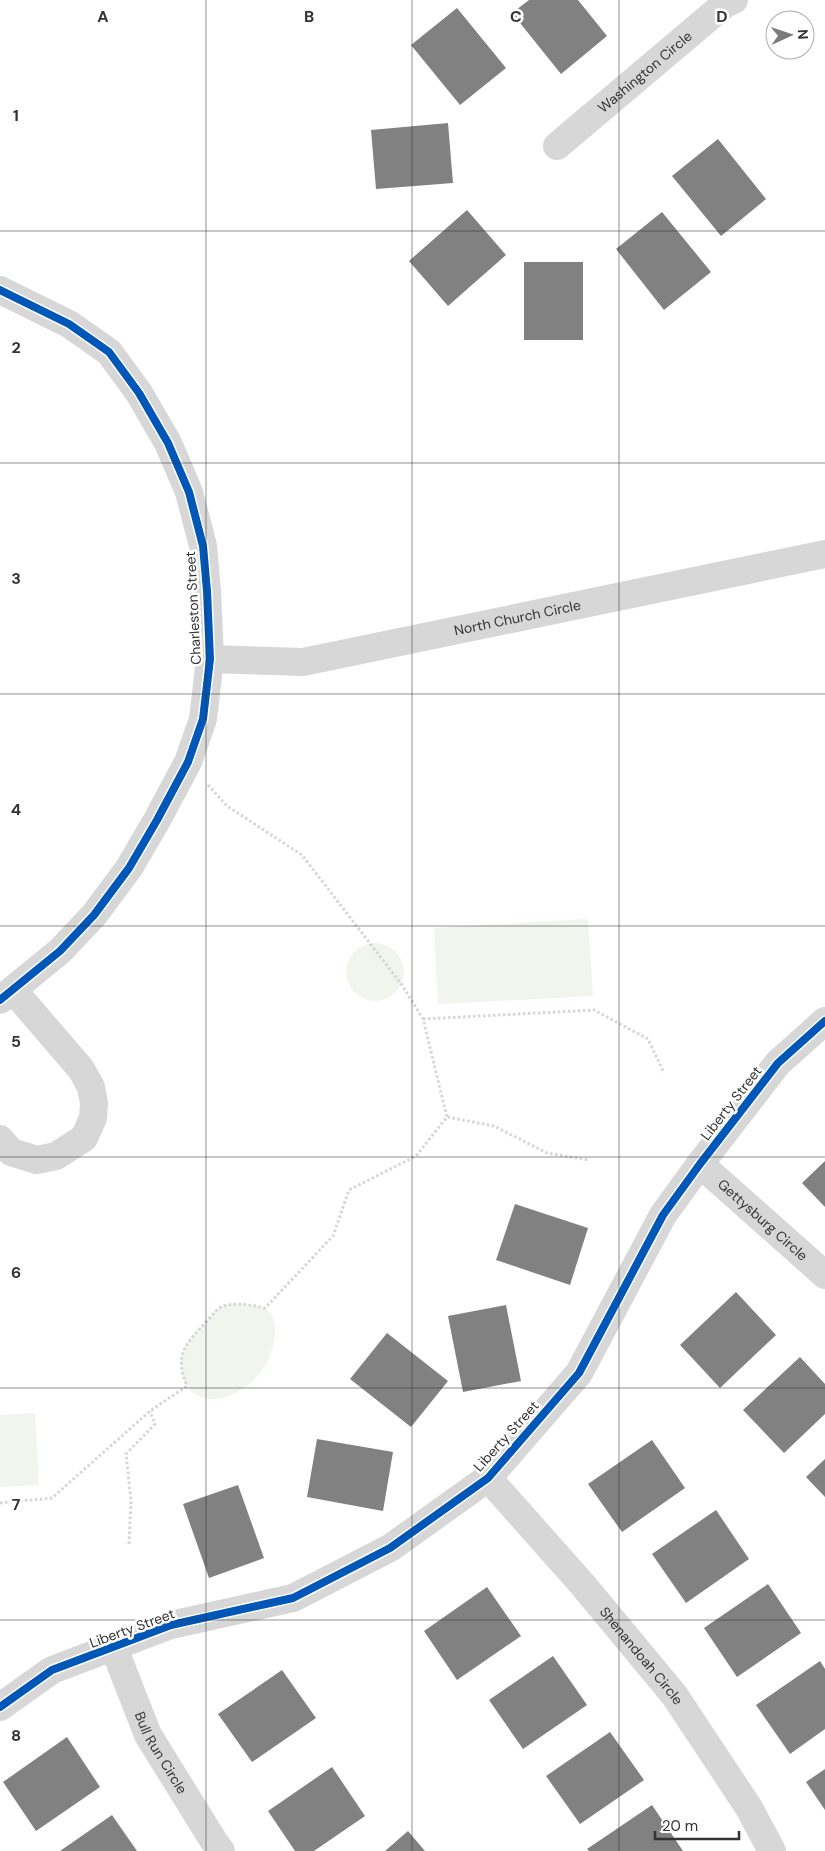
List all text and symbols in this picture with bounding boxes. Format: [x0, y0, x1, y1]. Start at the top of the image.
text: A [97, 6, 109, 27]
text: B [304, 6, 314, 27]
text: C [510, 6, 522, 27]
text: D [716, 6, 728, 27]
north arrow [765, 10, 815, 60]
street label: Washington Circle [594, 27, 696, 117]
text: N [794, 29, 812, 40]
text: 1 [13, 105, 19, 126]
text: 2 [11, 337, 21, 358]
street label: Charleston Street [181, 551, 205, 665]
text: 3 [11, 568, 21, 589]
street label: North Church Circle [453, 596, 582, 640]
text: 4 [11, 799, 21, 820]
text: 5 [11, 1031, 21, 1052]
street label: Liberty Street [696, 1062, 766, 1144]
street label: Gettysburg Circle [714, 1175, 812, 1265]
text: 6 [11, 1262, 21, 1283]
street label: Liberty Street [469, 1397, 543, 1475]
text: 7 [12, 1494, 21, 1515]
street label: Shenandoah Circle [596, 1603, 687, 1708]
street label: Liberty Street [87, 1604, 177, 1652]
street label: Bull Run Circle [131, 1709, 191, 1797]
text: 8 [11, 1725, 21, 1746]
scale bar [655, 1808, 739, 1840]
text: 20 m [662, 1816, 698, 1836]

